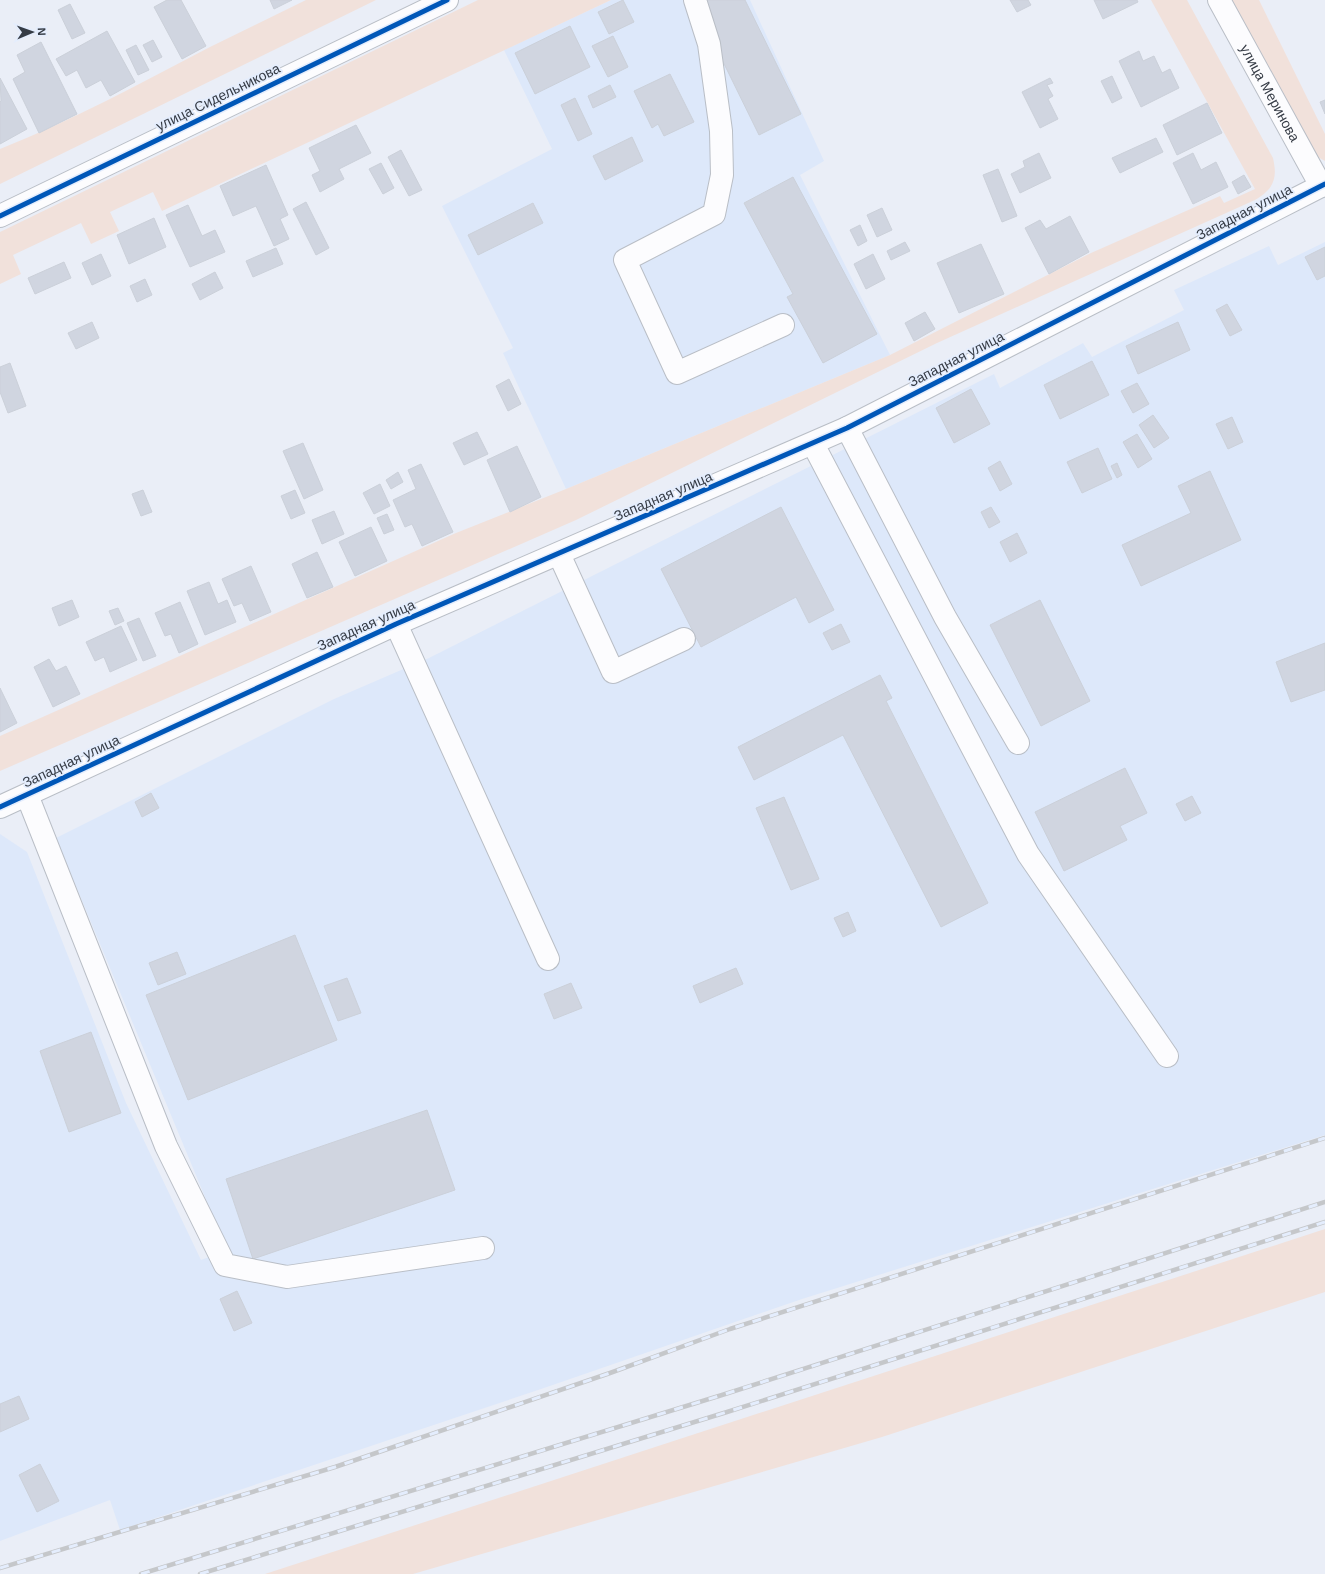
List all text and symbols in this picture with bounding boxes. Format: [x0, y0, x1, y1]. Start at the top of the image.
north arrow [12, 12, 52, 52]
text: N [36, 27, 48, 36]
street label: улица Меринова [1237, 42, 1303, 144]
street label: улица Сидельникова [153, 60, 283, 134]
street label: Западная улица [1193, 181, 1295, 243]
street label: Западная улица [905, 328, 1007, 390]
street label: Западная улица [611, 468, 715, 524]
street label: Западная улица [315, 596, 418, 654]
street label: Западная улица [20, 731, 122, 790]

